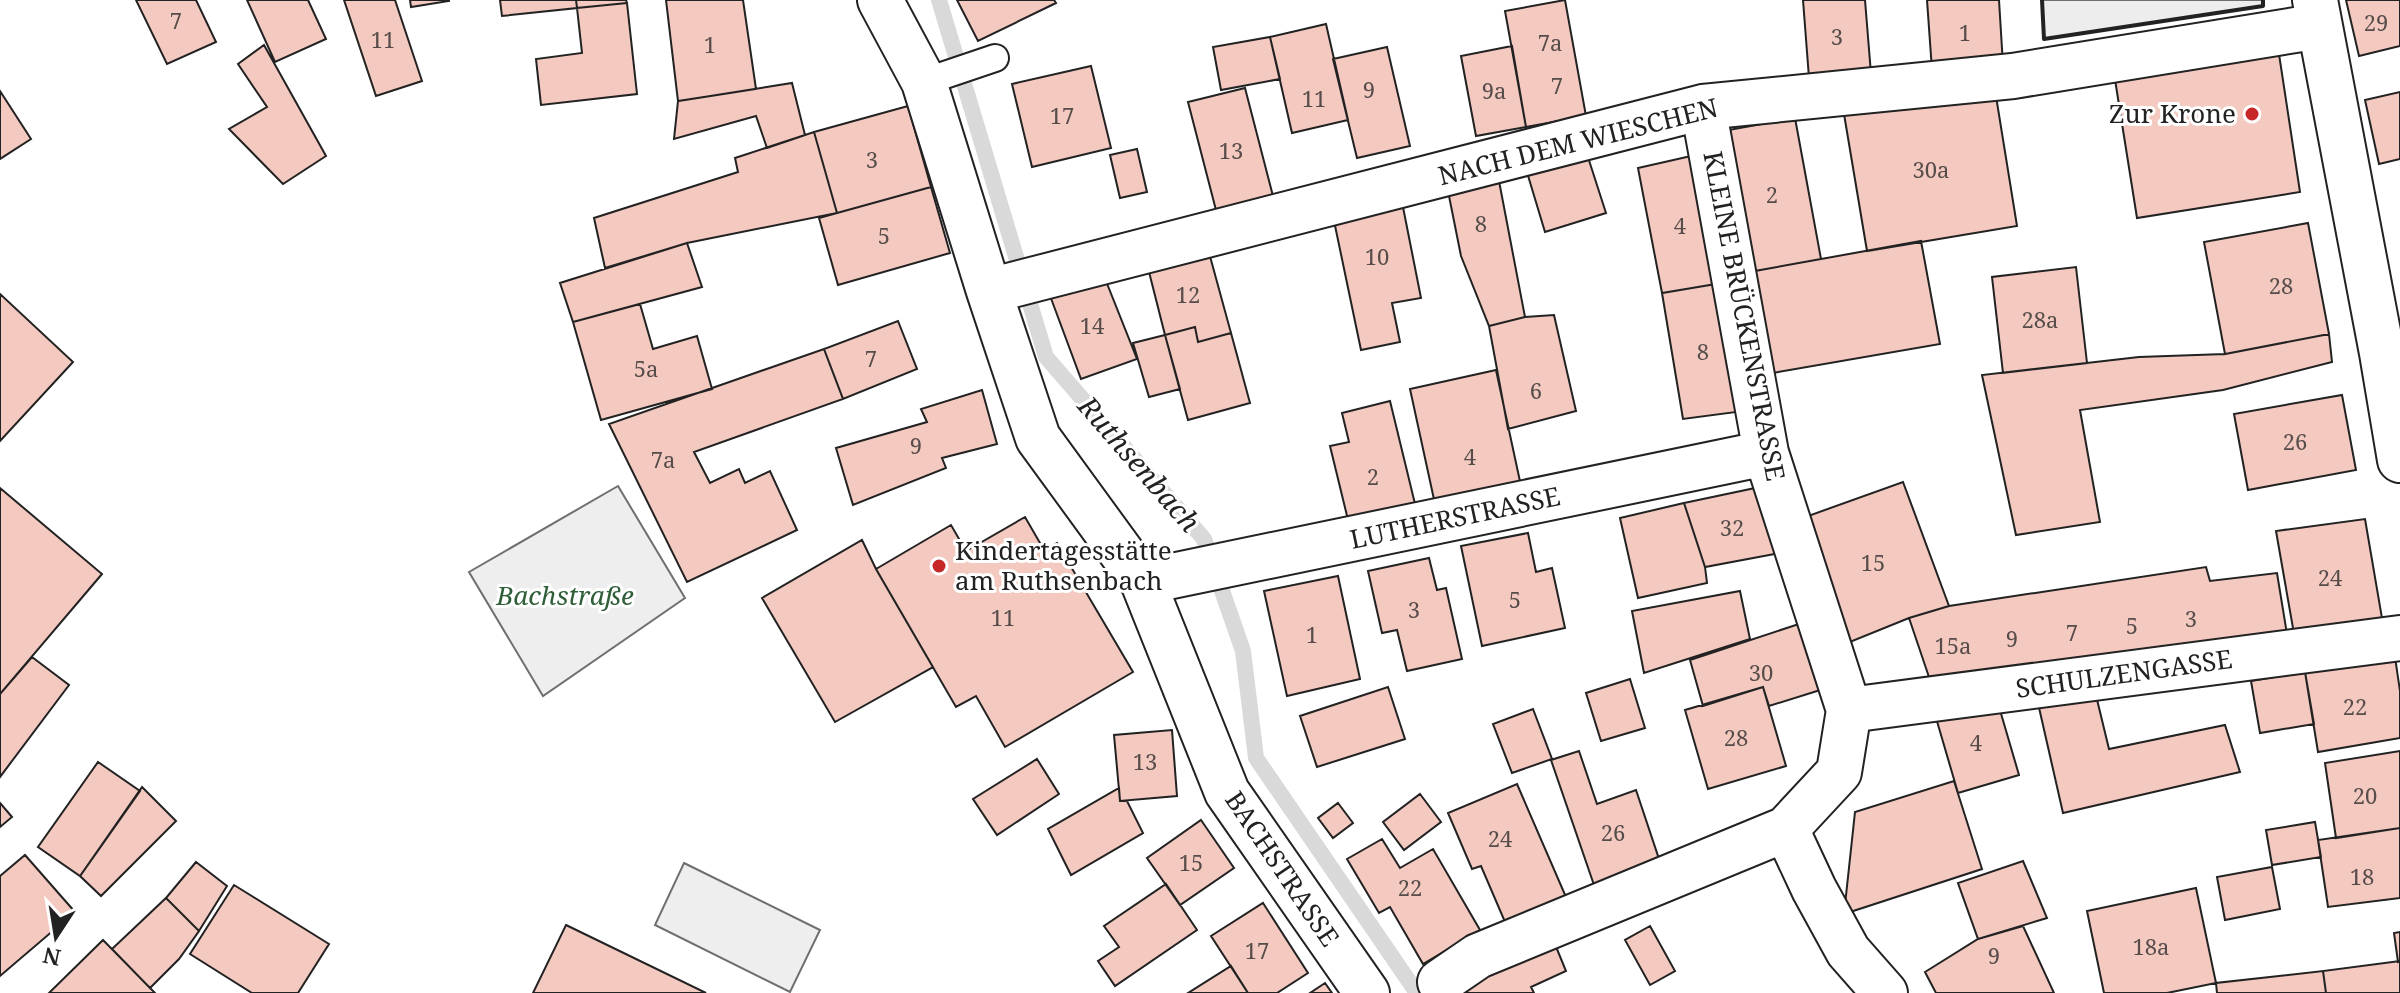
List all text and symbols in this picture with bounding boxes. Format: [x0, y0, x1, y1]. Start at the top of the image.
house number: 7 [170, 5, 182, 35]
house number: 29 [2364, 7, 2388, 37]
house number: 1 [1959, 17, 1971, 47]
house number: 3 [1831, 21, 1843, 51]
house number: 11 [371, 24, 395, 54]
house number: 7a [1538, 27, 1562, 57]
house number: 1 [704, 29, 716, 59]
house number: 7 [1551, 70, 1563, 100]
house number: 9 [1363, 74, 1375, 104]
house number: 9a [1482, 75, 1506, 105]
house number: 11 [1302, 83, 1326, 113]
street label: NACH DEM WIESCHEN [1434, 89, 1721, 193]
place label: Zur Krone [2109, 95, 2236, 131]
house number: 17 [1050, 100, 1074, 130]
marker: Zur Krone [2243, 105, 2261, 123]
house number: 13 [1219, 135, 1243, 165]
house number: 3 [866, 144, 878, 174]
street label: KLEINE BRÜCKENSTRASSE [1695, 148, 1795, 484]
house number: 30a [1913, 154, 1949, 184]
house number: 2 [1766, 179, 1778, 209]
house number: 8 [1475, 208, 1487, 238]
house number: 4 [1674, 210, 1686, 240]
house number: 5 [878, 220, 890, 250]
house number: 10 [1365, 241, 1389, 271]
house number: 28 [2269, 270, 2293, 300]
house number: 12 [1176, 279, 1200, 309]
house number: 28a [2022, 304, 2058, 334]
house number: 14 [1080, 310, 1104, 340]
house number: 8 [1697, 336, 1709, 366]
house number: 7 [865, 343, 877, 373]
house number: 5a [634, 353, 658, 383]
house number: 6 [1530, 375, 1542, 405]
water label: Ruthsenbach [1070, 387, 1209, 540]
house number: 26 [2283, 426, 2307, 456]
house number: 9 [910, 430, 922, 460]
house number: 4 [1464, 441, 1476, 471]
house number: 7a [651, 444, 675, 474]
house number: 2 [1367, 461, 1379, 491]
street label: LUTHERSTRASSE [1346, 477, 1563, 557]
house number: 32 [1720, 512, 1744, 542]
place label: Kindertagesstätte am Ruthsenbach [955, 532, 1172, 598]
house number: 15 [1861, 547, 1885, 577]
marker: Kindertagesstätte am Ruthsenbach [930, 557, 948, 575]
house number: 24 [2318, 562, 2342, 592]
park label: Bachstraße [495, 577, 634, 613]
house number: 5 [1509, 584, 1521, 614]
house number: 3 [1408, 594, 1420, 624]
house number: 11 [991, 602, 1015, 632]
house number: 3 [2185, 603, 2197, 633]
house number: 5 [2126, 610, 2138, 640]
house number: 7 [2066, 617, 2078, 647]
house number: 1 [1306, 619, 1318, 649]
house number: 9 [2006, 623, 2018, 653]
house number: 15a [1935, 630, 1971, 660]
street label: SCHULZENGASSE [2013, 640, 2234, 706]
house number: 30 [1749, 657, 1773, 687]
house number: 22 [2343, 691, 2367, 721]
house number: 28 [1724, 722, 1748, 752]
house number: 4 [1970, 727, 1982, 757]
house number: 13 [1133, 746, 1157, 776]
house number: 20 [2353, 780, 2377, 810]
street label: BACHSTRASSE [1217, 784, 1348, 953]
house number: 26 [1601, 817, 1625, 847]
house number: 24 [1488, 823, 1512, 853]
house number: 15 [1179, 847, 1203, 877]
house number: 18 [2350, 861, 2374, 891]
house number: 22 [1398, 872, 1422, 902]
north arrow [16, 897, 96, 977]
house number: 18a [2133, 931, 2169, 961]
house number: 17 [1245, 935, 1269, 965]
house number: 9 [1988, 940, 2000, 970]
text: N [40, 941, 63, 974]

